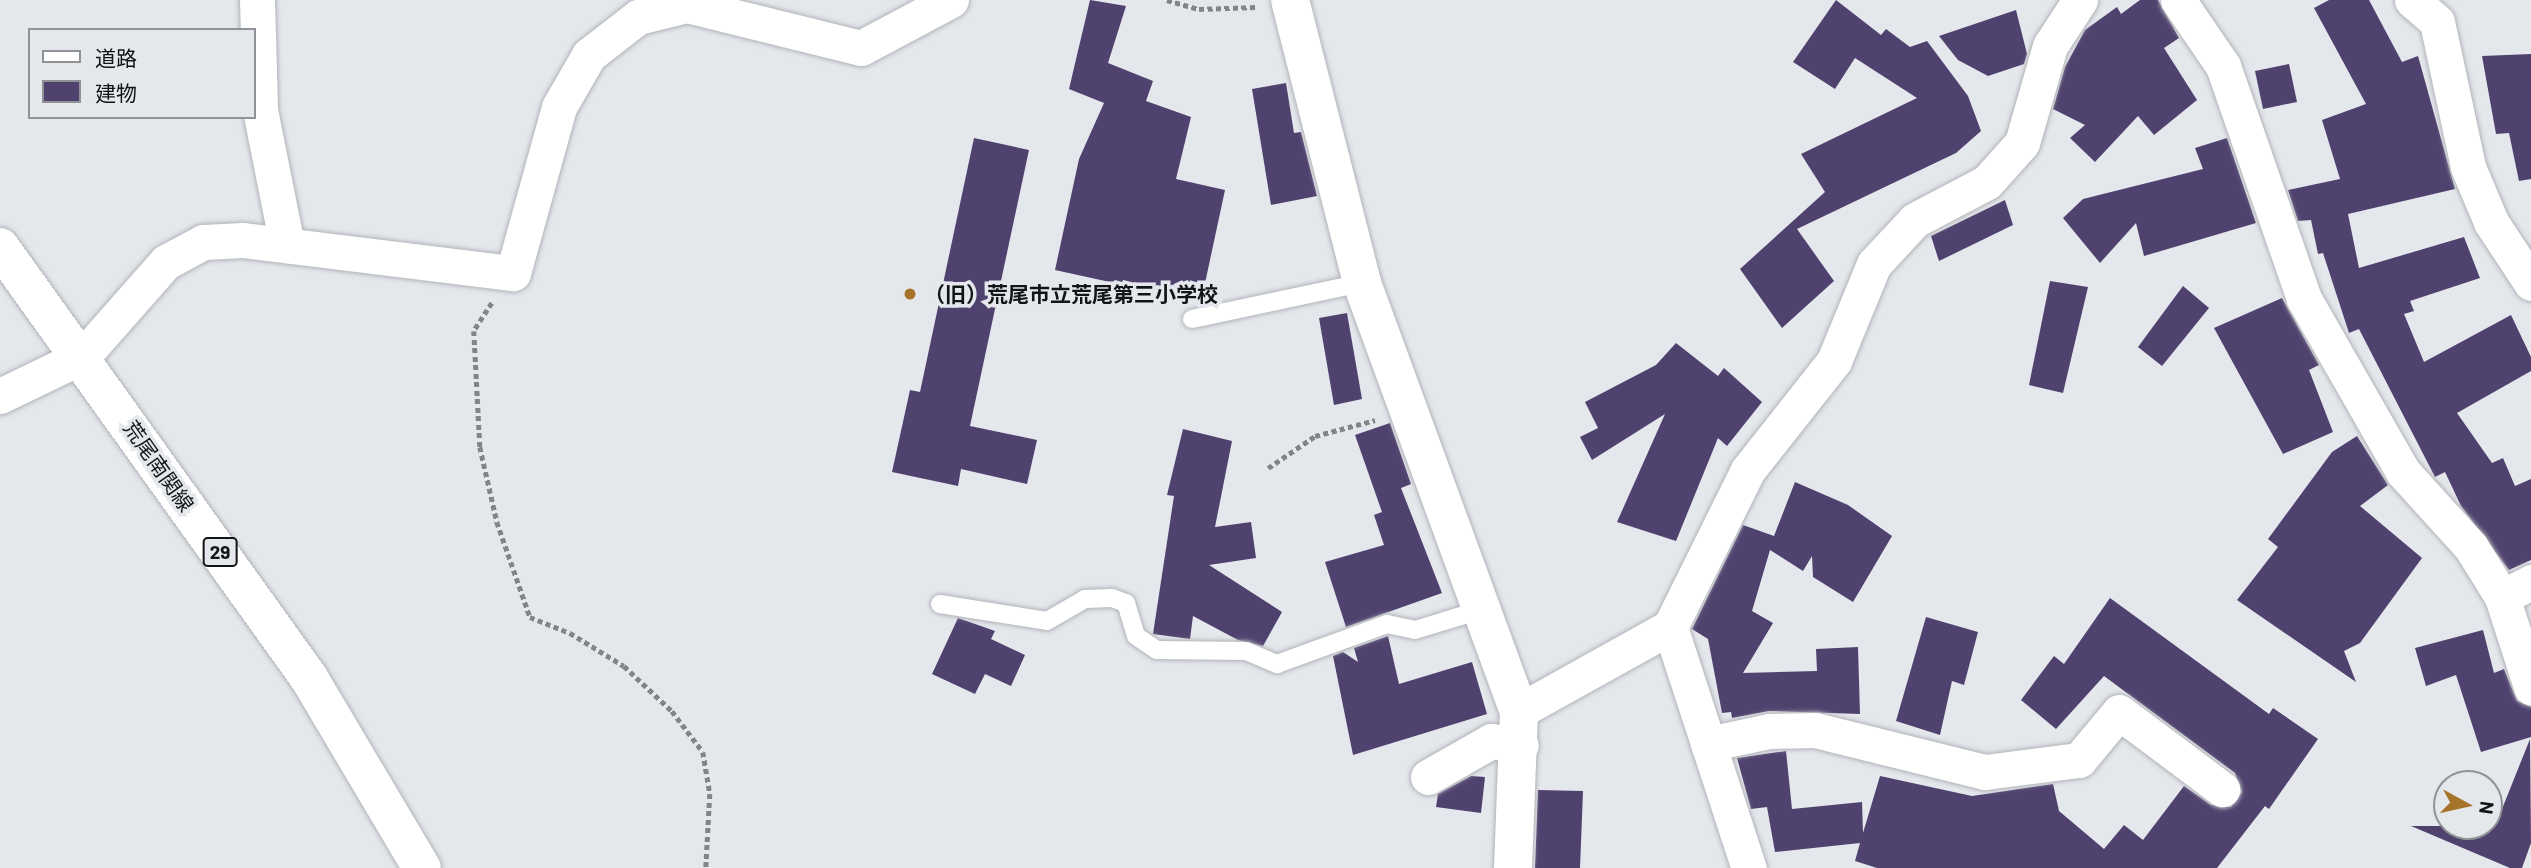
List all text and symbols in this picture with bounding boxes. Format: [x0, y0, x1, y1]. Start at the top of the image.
legend [28, 28, 256, 119]
text: 道路 [95, 45, 137, 70]
text: 建物 [95, 80, 137, 105]
place label: （旧）荒尾市立荒尾第三小学校 [924, 281, 1218, 307]
marker: （旧）荒尾市立荒尾第三小学校 [902, 286, 918, 302]
street label: 荒尾南関線 [119, 416, 199, 516]
road number: 29 [202, 537, 238, 568]
north arrow [2433, 770, 2503, 840]
text: N [2475, 800, 2500, 816]

